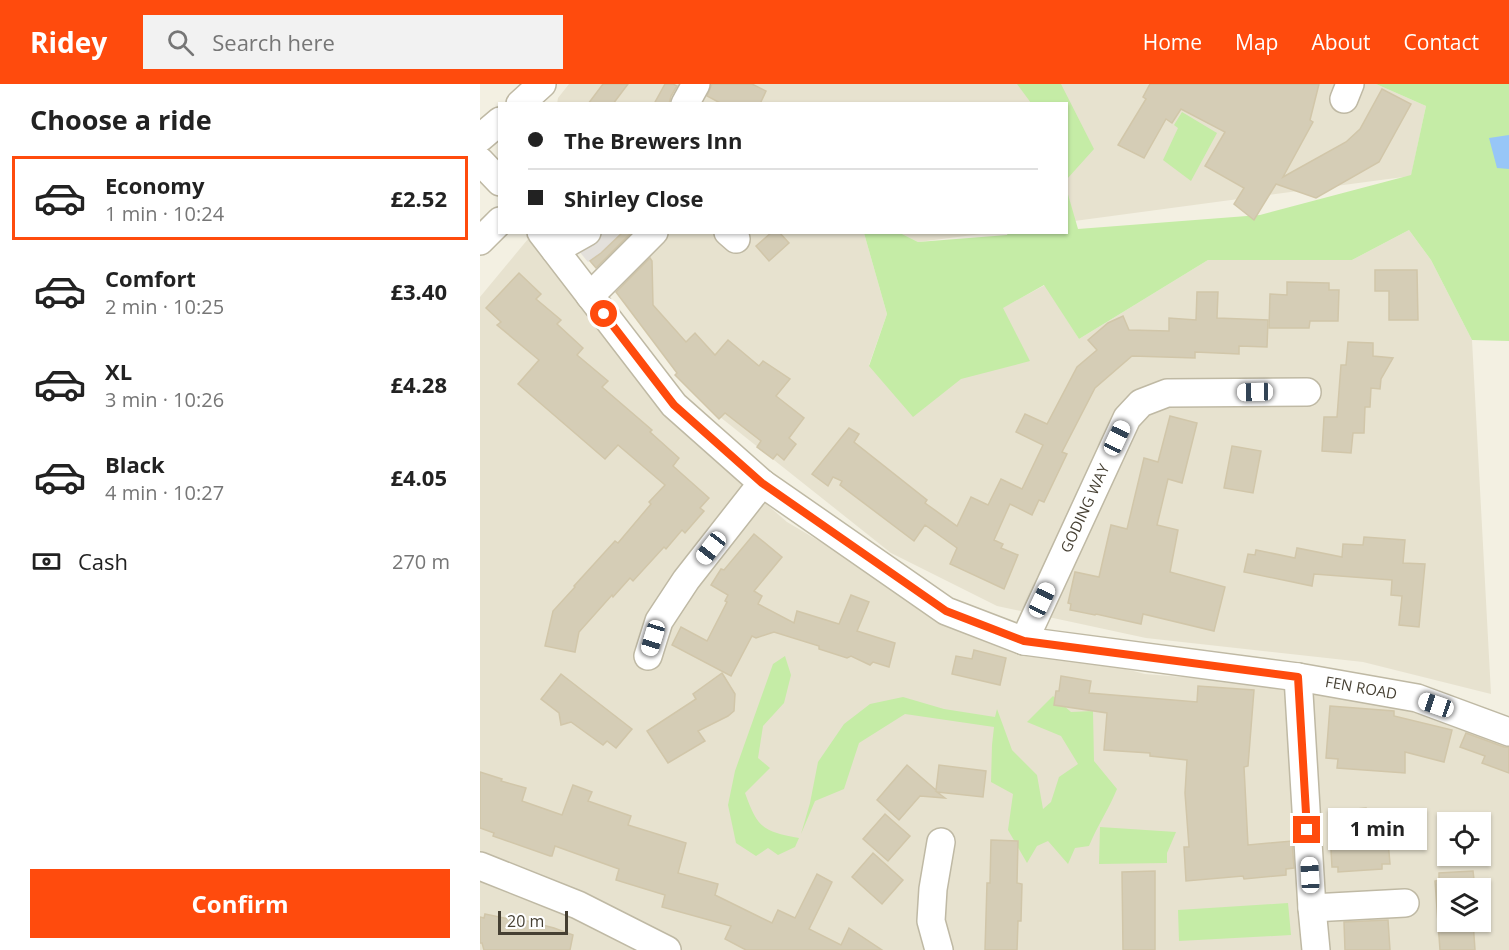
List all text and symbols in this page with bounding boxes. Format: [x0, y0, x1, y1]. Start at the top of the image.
search box [143, 15, 563, 69]
text: Ridey [30, 23, 107, 61]
icon: search [164, 26, 197, 59]
text: Search here [212, 27, 335, 57]
text: Home [1143, 28, 1202, 56]
text: Map [1235, 28, 1278, 56]
text: About [1311, 28, 1371, 56]
text: Contact [1404, 28, 1479, 56]
text: Choose a ride [30, 101, 212, 138]
text: The Brewers Inn [564, 125, 742, 155]
text: Economy [105, 170, 204, 200]
icon: car [33, 171, 87, 225]
text: £2.52 [390, 183, 447, 213]
text: Shirley Close [564, 183, 704, 213]
text: 1 min · 10:24 [105, 200, 224, 227]
text: Comfort [105, 263, 196, 293]
icon: car [33, 264, 87, 318]
text: £3.40 [390, 276, 447, 306]
text: 2 min · 10:25 [105, 293, 224, 320]
route start [590, 300, 617, 327]
text: XL [105, 356, 132, 386]
icon: car [33, 357, 87, 411]
text: £4.28 [390, 369, 447, 399]
car [1237, 383, 1273, 401]
text: 3 min · 10:26 [105, 386, 224, 413]
car [1101, 418, 1133, 458]
text: Black [105, 449, 165, 479]
icon: car [33, 450, 87, 504]
street label: GODING WAY [1055, 460, 1114, 556]
text: £4.05 [390, 462, 447, 492]
text: 4 min · 10:27 [105, 479, 224, 506]
car [693, 528, 729, 568]
icon: cash [30, 545, 63, 578]
text: Cash [78, 546, 128, 576]
text: 270 m [392, 548, 450, 575]
car [1026, 580, 1058, 620]
car [639, 618, 667, 658]
street label: FEN ROAD [1324, 671, 1399, 703]
car [1416, 691, 1456, 719]
callout: 1 min [1328, 809, 1427, 851]
map controls [1437, 812, 1491, 932]
button: locate [1437, 812, 1491, 866]
text: 1 min [1350, 815, 1405, 842]
route end [1293, 816, 1320, 843]
car [1300, 857, 1320, 893]
button: Confirm [30, 869, 450, 938]
button: layers [1437, 878, 1491, 932]
scale bar [498, 908, 568, 936]
text: 20 m [507, 910, 544, 932]

